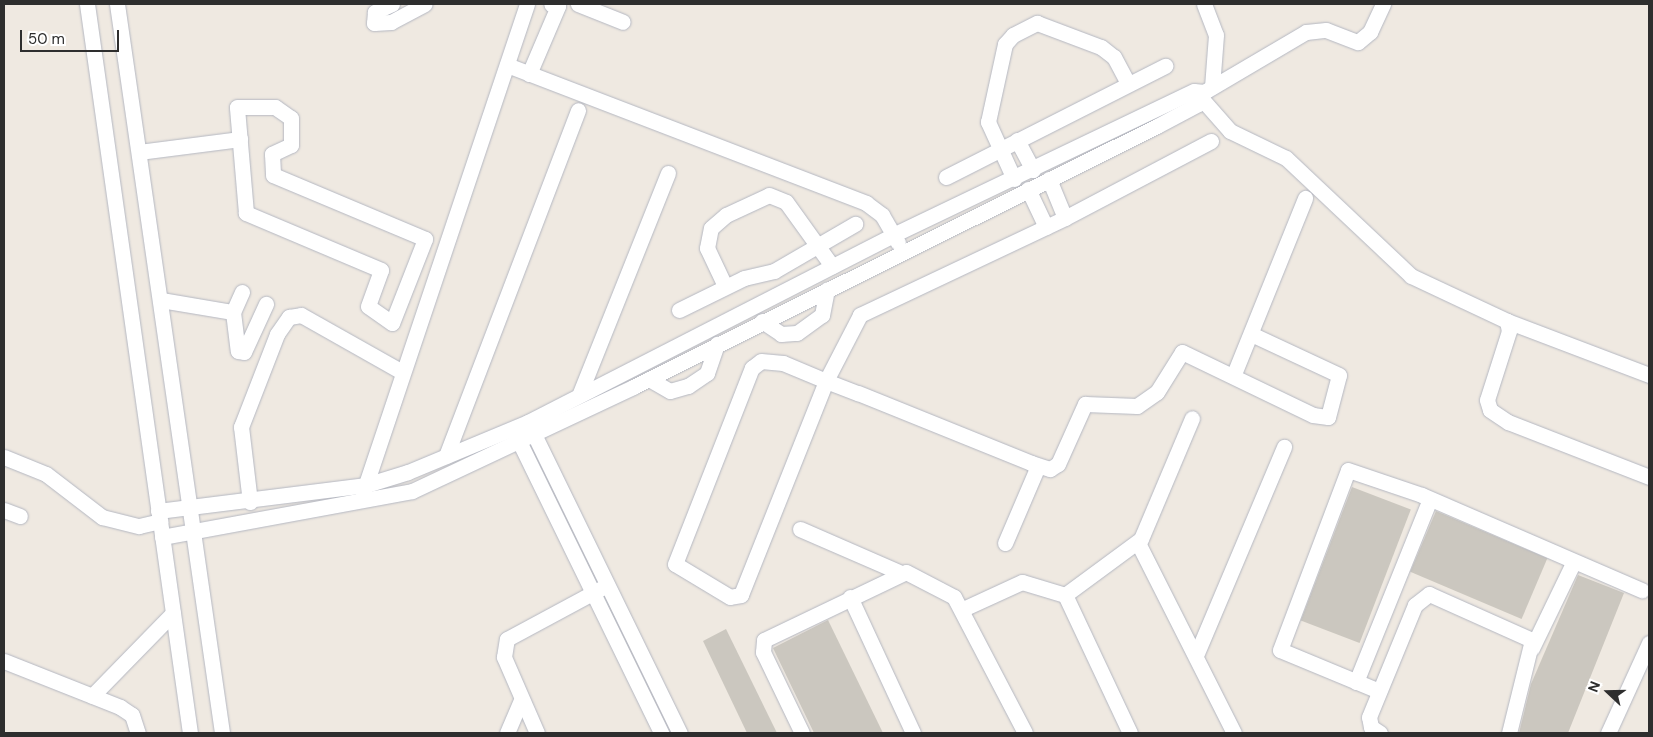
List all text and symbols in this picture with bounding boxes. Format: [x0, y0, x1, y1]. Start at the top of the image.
scale bar [22, 20, 121, 52]
text: 50 m [28, 29, 65, 49]
north arrow [1583, 667, 1633, 717]
text: N [1584, 679, 1604, 695]

